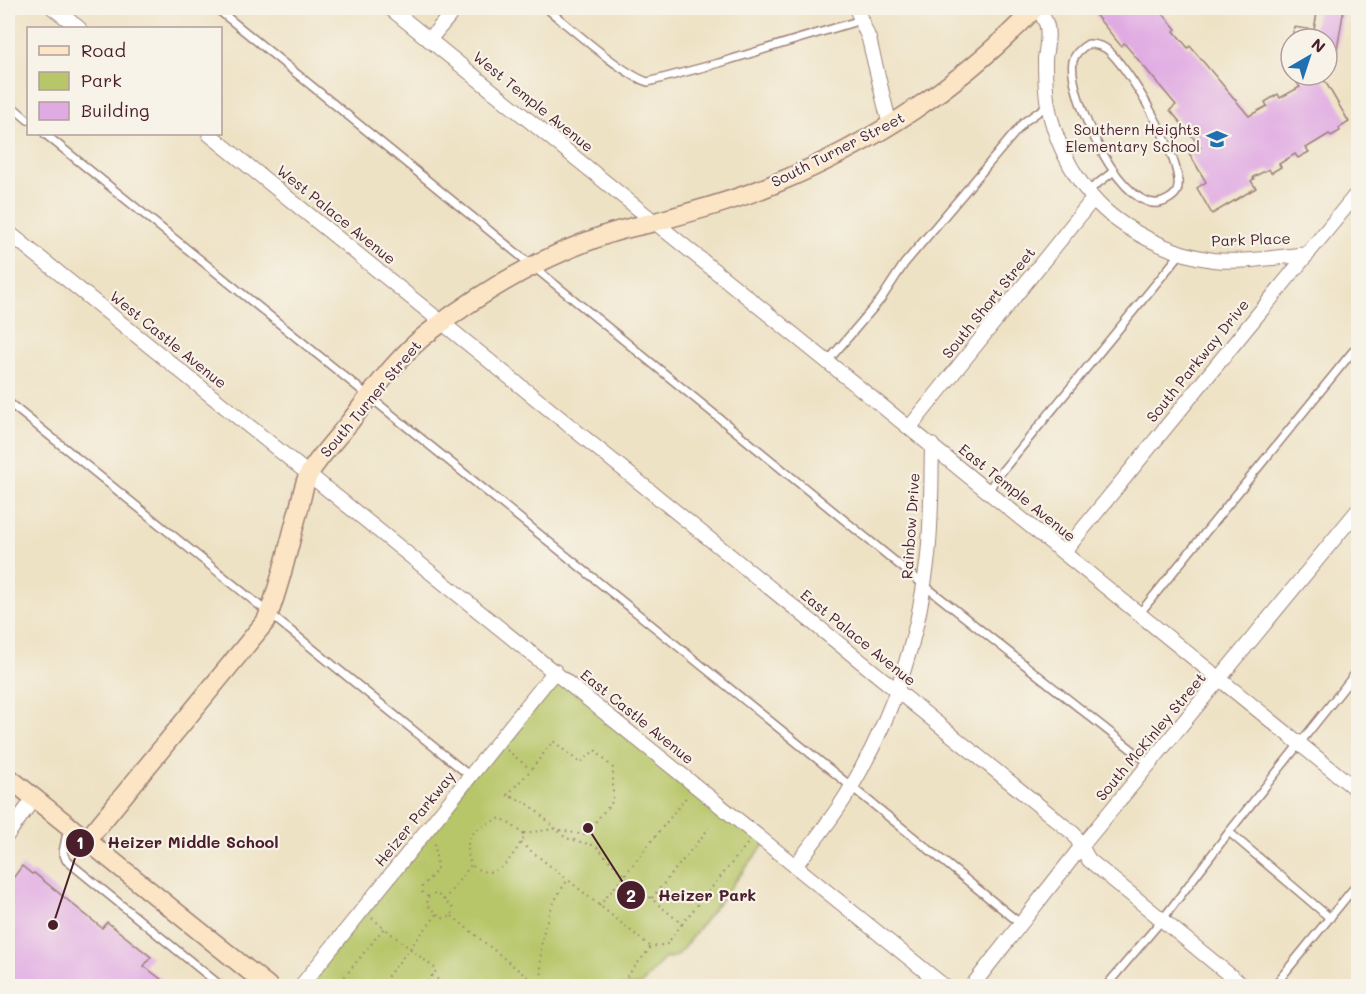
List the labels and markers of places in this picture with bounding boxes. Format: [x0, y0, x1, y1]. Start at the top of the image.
place label: Southern Heights Elementary School [1065, 119, 1200, 156]
school or university icon: Southern Heights Elementary School [1205, 127, 1229, 151]
callout: Heizer Middle School [65, 826, 290, 860]
callout: Heizer Park [616, 878, 768, 912]

